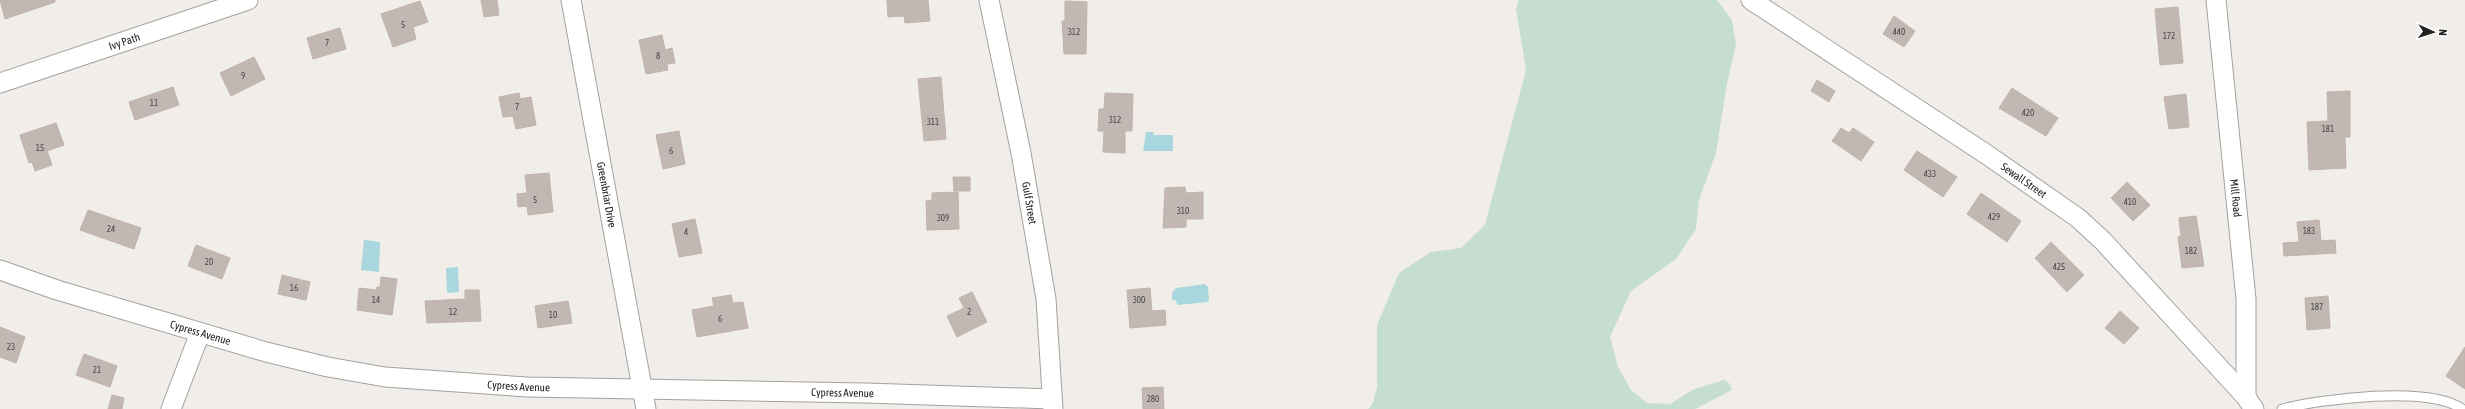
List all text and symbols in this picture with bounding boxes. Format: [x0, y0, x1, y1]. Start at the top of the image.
north arrow [2413, 12, 2453, 52]
house number: 5 [401, 20, 405, 30]
house number: 312 [1068, 27, 1080, 37]
house number: 440 [1893, 27, 1905, 37]
text: N [2437, 29, 2449, 36]
street label: Ivy Path [107, 31, 141, 52]
house number: 172 [2163, 31, 2175, 41]
house number: 7 [325, 38, 329, 48]
house number: 8 [656, 51, 660, 61]
house number: 9 [241, 71, 245, 81]
house number: 11 [150, 98, 158, 108]
house number: 7 [515, 102, 519, 112]
house number: 420 [2022, 108, 2034, 118]
house number: 312 [1109, 115, 1121, 125]
house number: 311 [927, 117, 939, 127]
house number: 181 [2322, 124, 2334, 134]
house number: 15 [36, 143, 44, 153]
house number: 6 [669, 146, 673, 156]
street label: Sewall Street [1999, 160, 2049, 200]
street label: Greenbriar Drive [595, 161, 619, 229]
house number: 433 [1924, 169, 1936, 179]
street label: Mill Road [2228, 178, 2244, 218]
street label: Gulf Street [1020, 181, 1039, 225]
house number: 5 [533, 195, 537, 205]
house number: 410 [2124, 197, 2136, 207]
house number: 310 [1177, 206, 1189, 216]
house number: 429 [1988, 212, 2000, 222]
house number: 309 [937, 213, 949, 223]
house number: 24 [107, 224, 115, 234]
house number: 183 [2303, 226, 2315, 236]
house number: 4 [684, 227, 688, 237]
house number: 182 [2185, 246, 2197, 256]
house number: 20 [205, 257, 213, 267]
house number: 425 [2053, 262, 2065, 272]
house number: 16 [290, 283, 298, 293]
house number: 14 [372, 295, 380, 305]
house number: 300 [1133, 295, 1145, 305]
house number: 187 [2311, 302, 2323, 312]
house number: 12 [449, 307, 457, 317]
house number: 2 [967, 307, 971, 317]
house number: 10 [549, 310, 557, 320]
house number: 6 [718, 314, 722, 324]
street label: Cypress Avenue [169, 318, 232, 347]
house number: 23 [7, 342, 15, 352]
house number: 21 [93, 365, 101, 375]
street label: Cypress Avenue [487, 378, 550, 393]
street label: Cypress Avenue [811, 386, 874, 399]
house number: 280 [1147, 394, 1159, 404]

